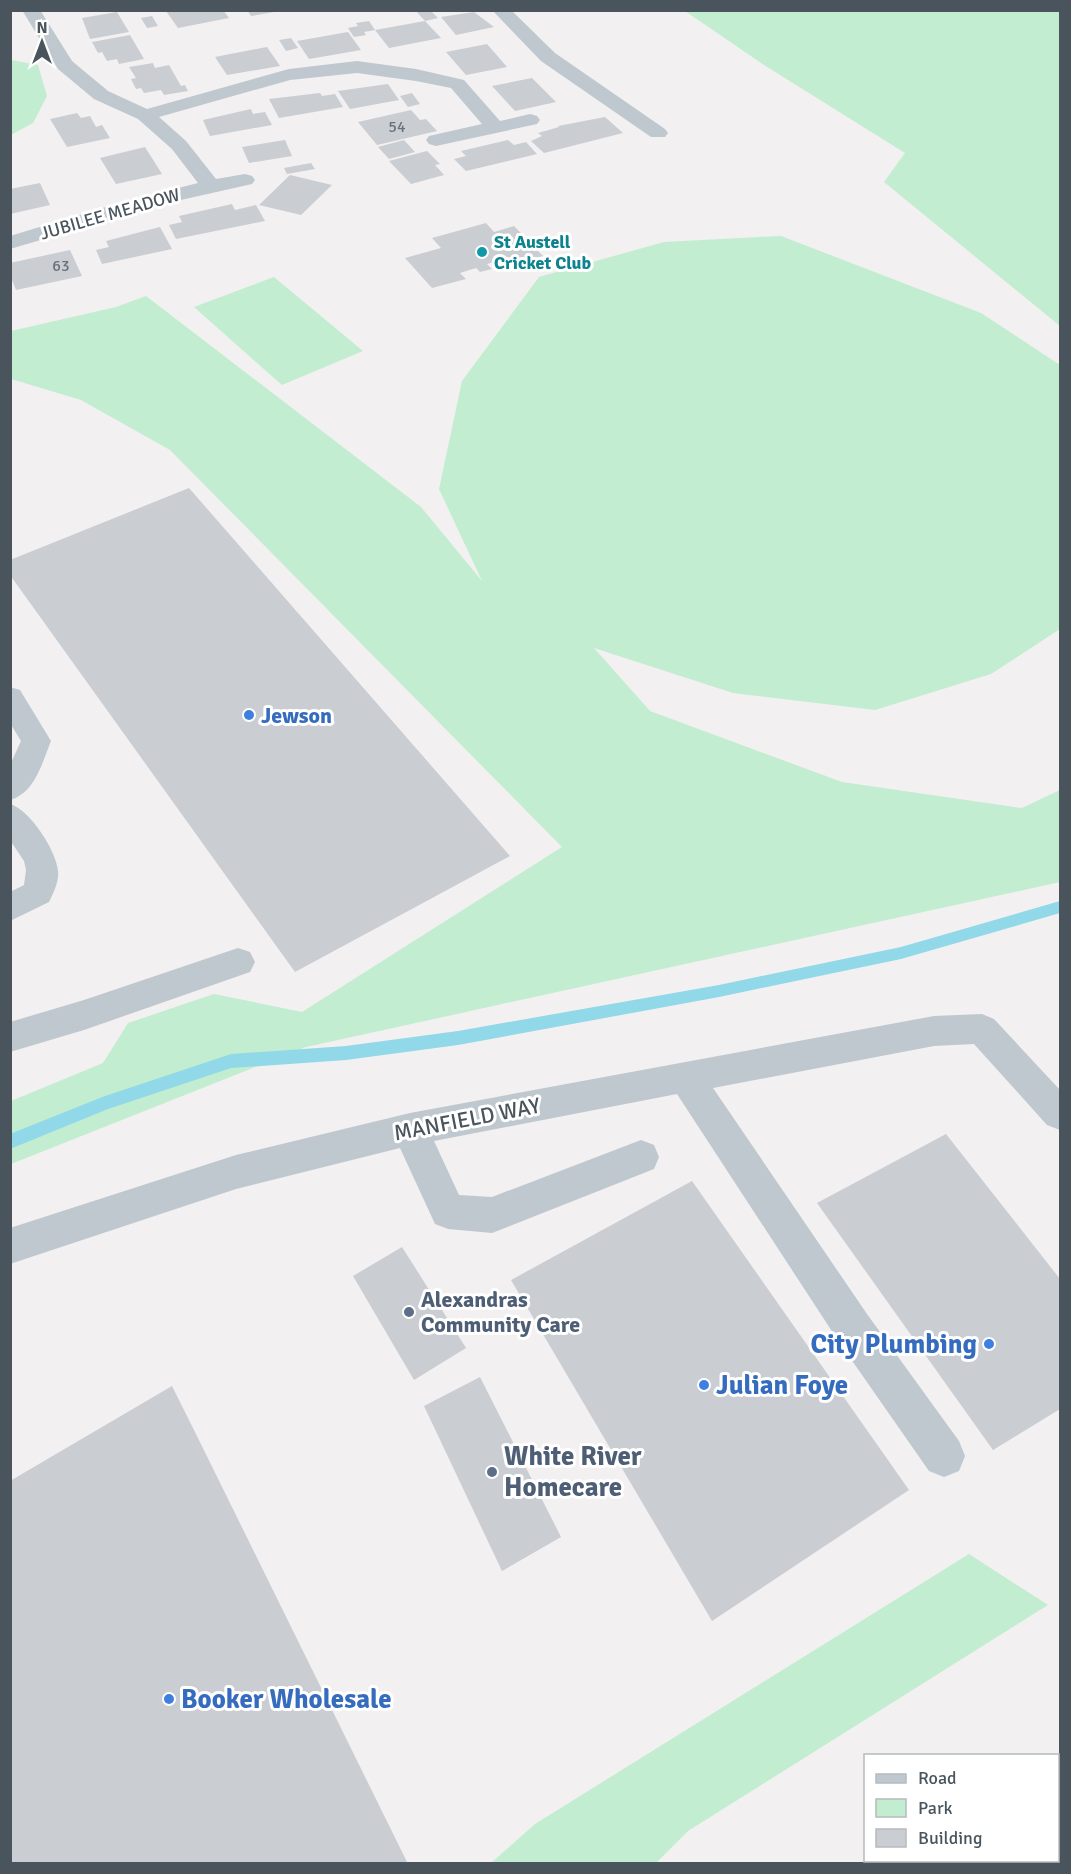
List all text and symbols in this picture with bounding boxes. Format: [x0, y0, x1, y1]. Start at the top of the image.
north arrow [12, 12, 72, 72]
text: N [36, 18, 48, 38]
house number: 54 [388, 117, 406, 137]
street label: JUBILEE MEADOW [38, 184, 182, 244]
place label: St Austell Cricket Club [494, 231, 591, 274]
marker: St Austell Cricket Club [475, 245, 489, 259]
house number: 63 [52, 256, 70, 276]
place label: Jewson [261, 702, 332, 729]
marker: Jewson [242, 708, 256, 722]
street label: MANFIELD WAY [392, 1092, 542, 1146]
place label: Alexandras Community Care [421, 1286, 580, 1338]
marker: Alexandras Community Care [402, 1305, 416, 1319]
place label: City Plumbing [811, 1328, 977, 1361]
marker: City Plumbing [982, 1337, 996, 1351]
place label: Julian Foye [716, 1369, 848, 1402]
marker: Julian Foye [697, 1378, 711, 1392]
place label: White River Homecare [504, 1440, 642, 1504]
marker: White River Homecare [485, 1465, 499, 1479]
place label: Booker Wholesale [181, 1683, 392, 1716]
marker: Booker Wholesale [162, 1692, 176, 1706]
legend [864, 1754, 1059, 1862]
text: Road [918, 1767, 957, 1789]
text: Park [918, 1797, 953, 1819]
text: Building [918, 1827, 982, 1849]

